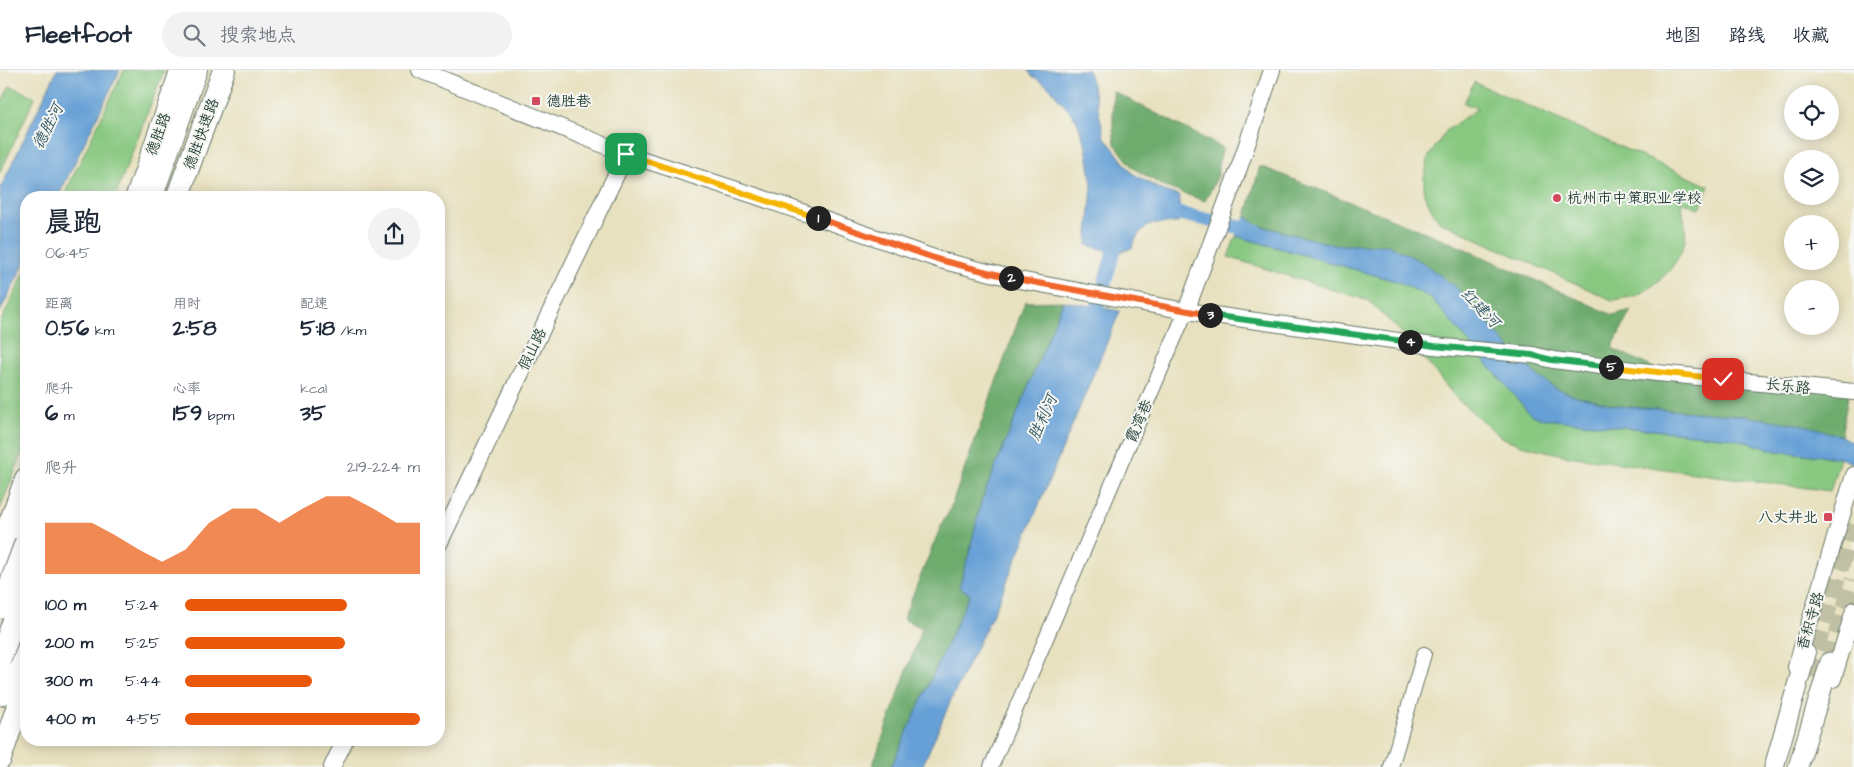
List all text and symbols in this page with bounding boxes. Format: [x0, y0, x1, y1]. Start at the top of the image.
search box [162, 12, 512, 57]
text: Fleetfoot [25, 18, 132, 52]
icon: search [180, 21, 208, 49]
text: 搜索地点 [220, 22, 296, 49]
text: 地图 [1665, 23, 1701, 48]
text: 路线 [1729, 23, 1765, 48]
text: 收藏 [1793, 23, 1829, 48]
map controls [1784, 85, 1839, 335]
button: locate [1784, 85, 1839, 140]
place label: 德胜巷 [546, 91, 591, 112]
street label: 德胜快速路 [179, 95, 224, 173]
marker: 德胜巷 [530, 95, 542, 107]
water label: 德胜河 [27, 97, 70, 153]
street label: 德胜路 [141, 109, 176, 159]
pin [605, 133, 647, 175]
icon: arrive [612, 140, 640, 168]
button: layers [1784, 150, 1839, 205]
place label: 杭州市中策职业学校 [1567, 188, 1702, 209]
marker: 杭州市中策职业学校 [1551, 192, 1563, 204]
text: 晨跑 [45, 203, 101, 242]
pin: 1 [806, 206, 830, 230]
button: share [368, 208, 420, 260]
text: 1 [818, 208, 819, 228]
button: + [1784, 215, 1839, 270]
text: 06:45 [45, 242, 90, 264]
pin: 2 [998, 266, 1024, 290]
text: 2 [1007, 268, 1016, 288]
button: − [1784, 280, 1839, 335]
water label: 红建河 [1456, 283, 1507, 335]
text: 距离 [45, 294, 73, 314]
text: 用时 [173, 294, 201, 314]
text: 配速 [300, 294, 328, 314]
pin: 3 [1198, 302, 1222, 328]
text: 3 [1207, 305, 1214, 325]
text: 0.56 [45, 314, 89, 343]
text: 2:58 [173, 314, 217, 343]
text: 5:18 [300, 314, 335, 343]
text: km [89, 321, 114, 341]
text: /km [335, 321, 367, 341]
street label: 假山路 [513, 324, 552, 374]
pin: 4 [1398, 330, 1422, 354]
text: 4 [1406, 332, 1415, 352]
pin: 5 [1598, 354, 1624, 380]
text: 5 [1607, 357, 1616, 377]
pin [1702, 358, 1744, 400]
icon: check [1709, 365, 1737, 393]
street label: 长乐路 [1764, 374, 1811, 399]
text: 爬升 [45, 379, 73, 399]
text: 心率 [173, 379, 201, 399]
text: kcal [300, 379, 327, 399]
water label: 胜利河 [1023, 388, 1064, 444]
street label: 霞湾巷 [1121, 396, 1158, 446]
text: 6 [45, 399, 58, 428]
text: 159 [173, 399, 202, 428]
text: 35 [300, 399, 326, 428]
text: m [58, 406, 75, 426]
text: bpm [202, 406, 234, 426]
text: 219–224 m [347, 456, 420, 478]
text: 爬升 [45, 457, 77, 479]
place label: 八丈井北 [1758, 507, 1818, 528]
marker: 八丈井北 [1822, 511, 1834, 523]
street label: 香积寺路 [1792, 589, 1829, 653]
text: 100 m [45, 594, 86, 616]
text: 5:24 [125, 594, 159, 616]
text: 200 m [45, 632, 93, 654]
text: 5:25 [125, 632, 159, 654]
text: 300 m [45, 670, 92, 692]
text: 5:44 [125, 670, 161, 692]
text: 400 m [45, 708, 95, 730]
text: 4:55 [125, 708, 161, 730]

